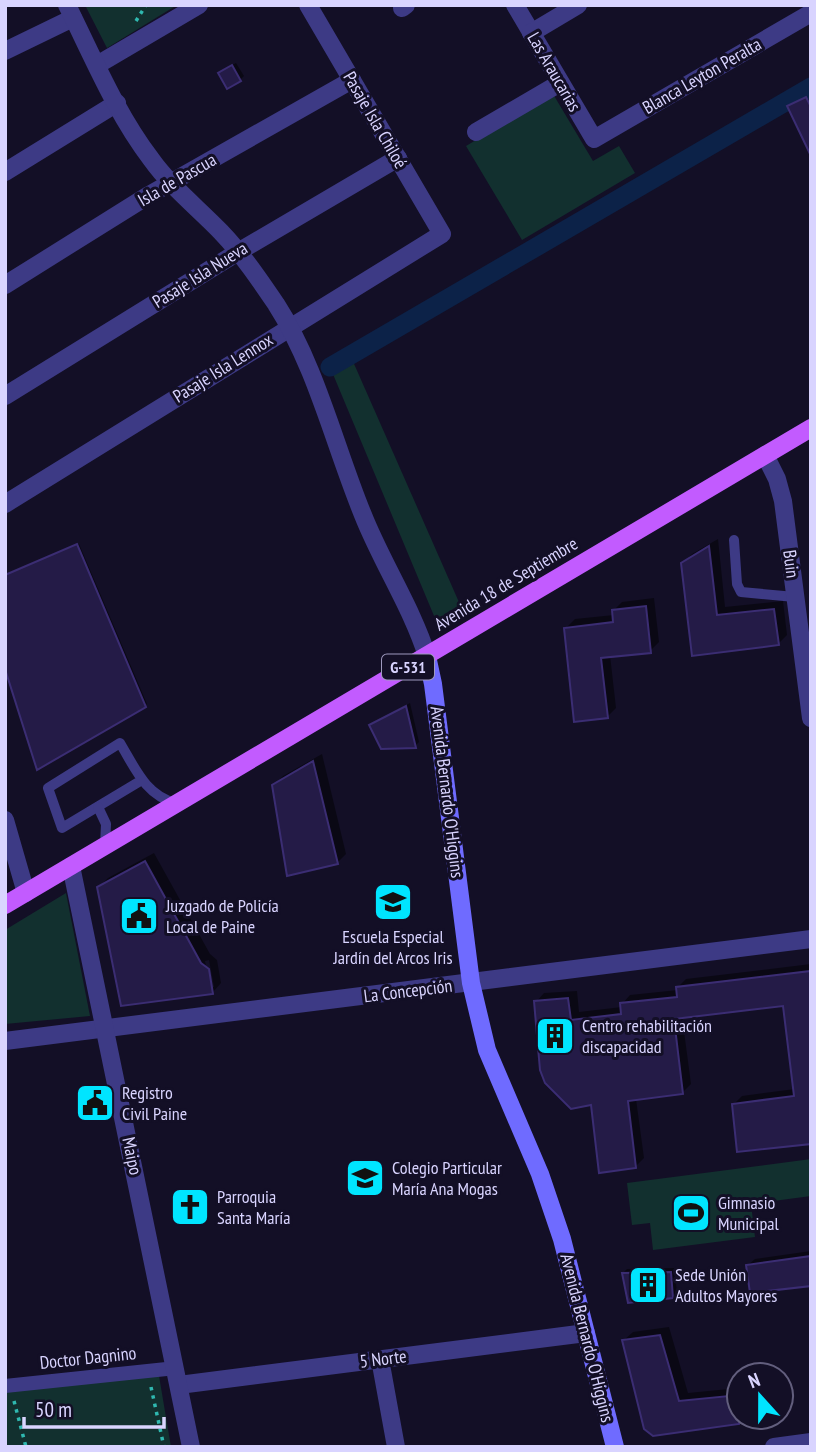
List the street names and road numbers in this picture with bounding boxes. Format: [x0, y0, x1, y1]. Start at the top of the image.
street label: Las Araucarias [522, 28, 586, 116]
street label: Blanca Leyton Peralta [638, 32, 765, 119]
street label: Pasaje Isla Chiloé [338, 67, 412, 172]
street label: Isla de Pascua [133, 148, 220, 211]
street label: Pasaje Isla Nueva [148, 236, 251, 313]
street label: Pasaje Isla Lennox [169, 327, 277, 407]
street label: Avenida 18 de Septiembre [430, 532, 582, 635]
street label: Buin [778, 549, 805, 579]
road number: G-531 [382, 654, 434, 680]
street label: Avenida Bernardo O'Higgins [426, 705, 469, 879]
street label: La Concepción [362, 974, 454, 1007]
street label: Maipo [117, 1135, 148, 1177]
street label: Avenida Bernardo O'Higgins [555, 1251, 620, 1425]
street label: Doctor Dagnino [39, 1341, 138, 1374]
street label: 5 Norte [358, 1344, 408, 1373]

